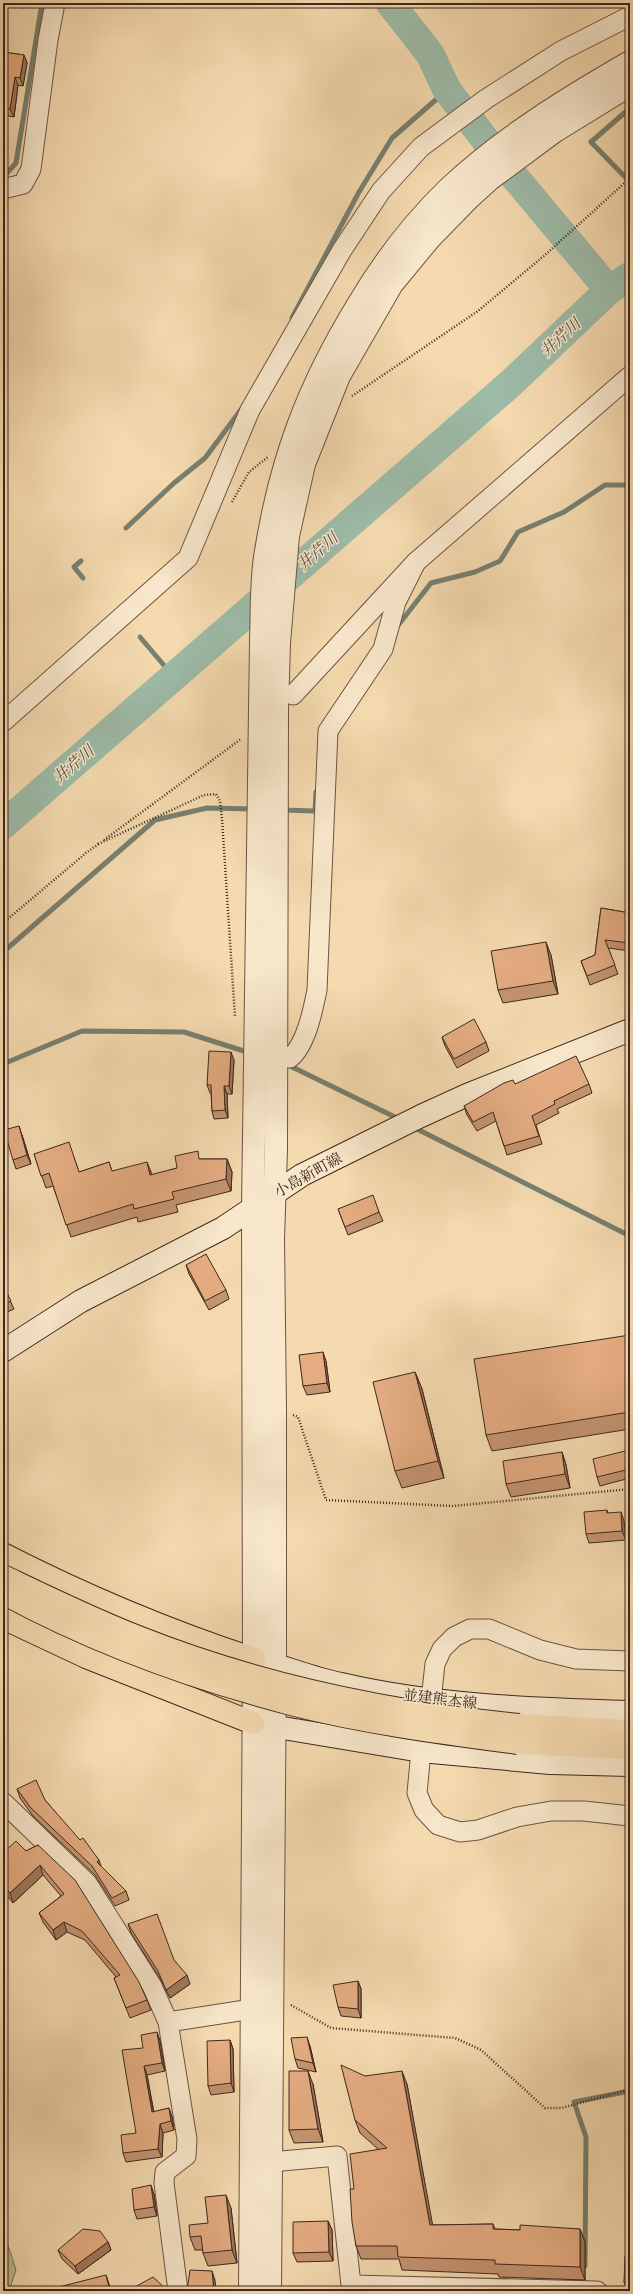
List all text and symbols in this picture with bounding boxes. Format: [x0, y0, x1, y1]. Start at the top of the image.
water label: 井芹川 [534, 310, 587, 362]
water label: 井芹川 [291, 525, 344, 576]
water label: 井芹川 [47, 738, 100, 789]
street label: 小島新町線 [270, 1147, 346, 1202]
street label: 並建熊本線 [402, 1684, 479, 1713]

